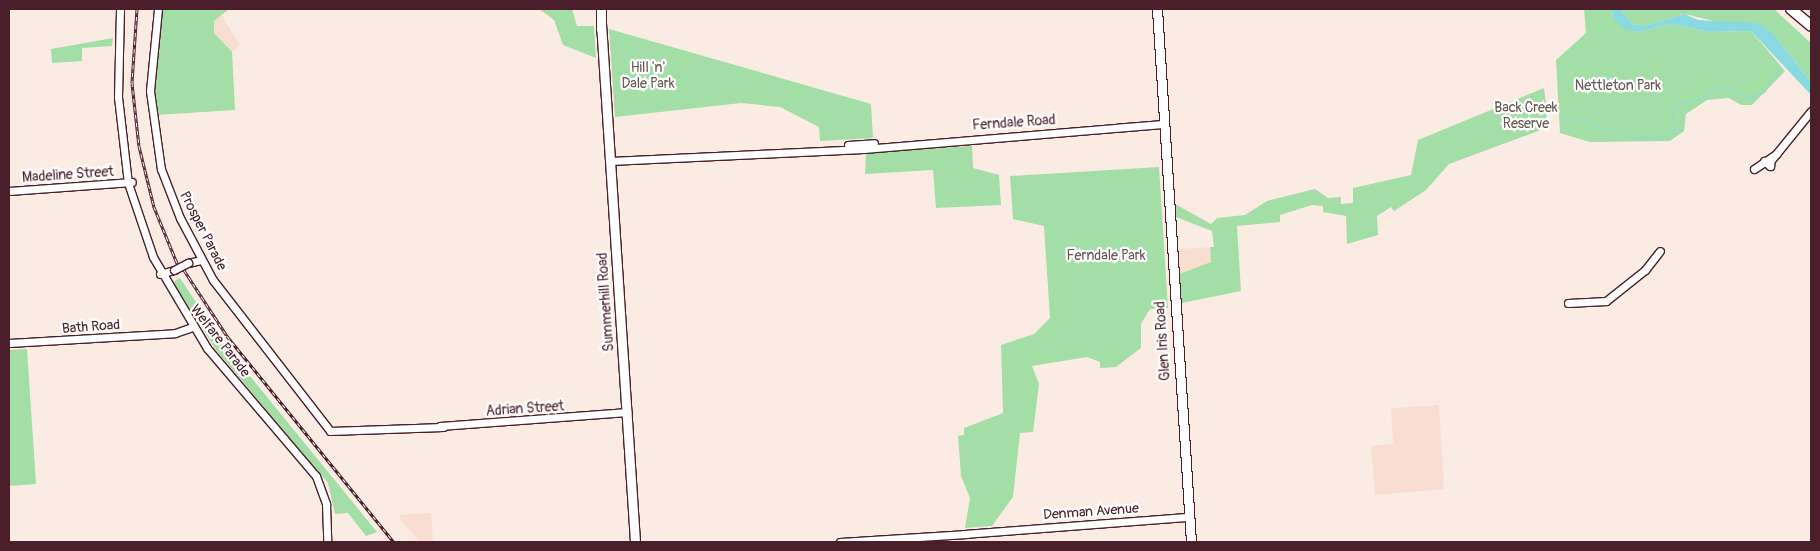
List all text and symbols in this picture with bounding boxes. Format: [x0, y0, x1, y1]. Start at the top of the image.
park label: Hill 'n' Dale Park [621, 60, 675, 92]
park label: Nettleton Park [1575, 78, 1661, 94]
park label: Back Creek Reserve [1494, 100, 1558, 132]
street label: Ferndale Road [972, 112, 1056, 134]
street label: Madeline Street [22, 163, 114, 187]
street label: Prosper Parade [176, 189, 230, 273]
park label: Ferndale Park [1067, 248, 1145, 264]
street label: Summerhill Road [594, 252, 618, 352]
street label: Welfare Parade [186, 301, 254, 381]
street label: Glen Iris Road [1152, 301, 1174, 381]
street label: Bath Road [61, 317, 121, 337]
street label: Adrian Street [485, 398, 565, 420]
street label: Denman Avenue [1043, 500, 1139, 524]

